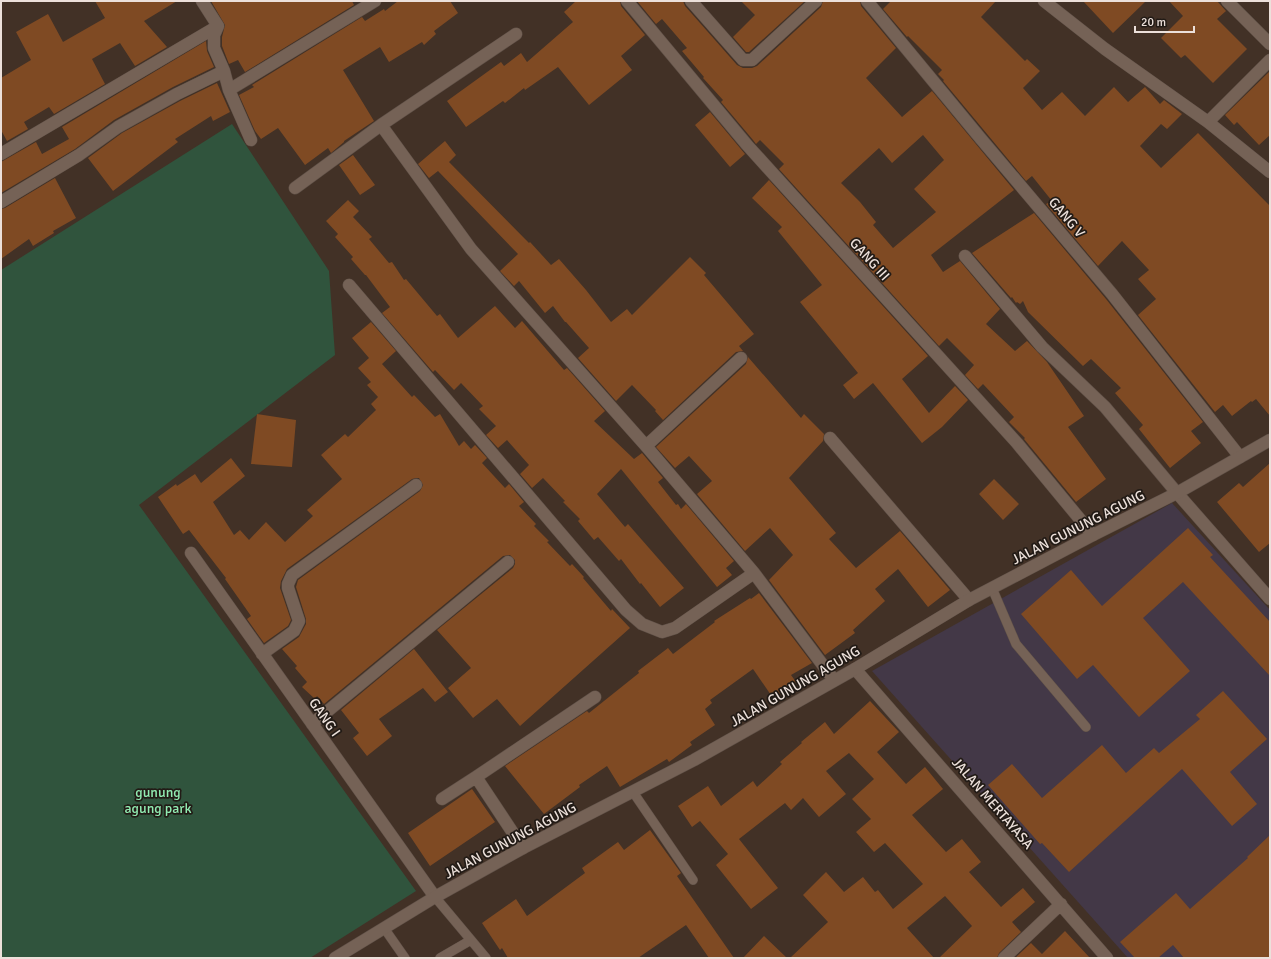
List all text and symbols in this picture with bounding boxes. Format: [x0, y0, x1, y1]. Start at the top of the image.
scale bar [1135, 8, 1194, 34]
text: 20 m [1141, 15, 1166, 30]
street label: GANG V [1045, 194, 1088, 241]
street label: GANG III [846, 235, 893, 284]
street label: JALAN GUNUNG AGUNG [1009, 487, 1148, 568]
street label: JALAN GUNUNG AGUNG [727, 642, 863, 731]
street label: GANG I [305, 695, 344, 740]
street label: JALAN MERTAYASA [948, 754, 1037, 853]
park label: gunung agung park [125, 784, 191, 817]
street label: JALAN GUNUNG AGUNG [441, 798, 579, 882]

